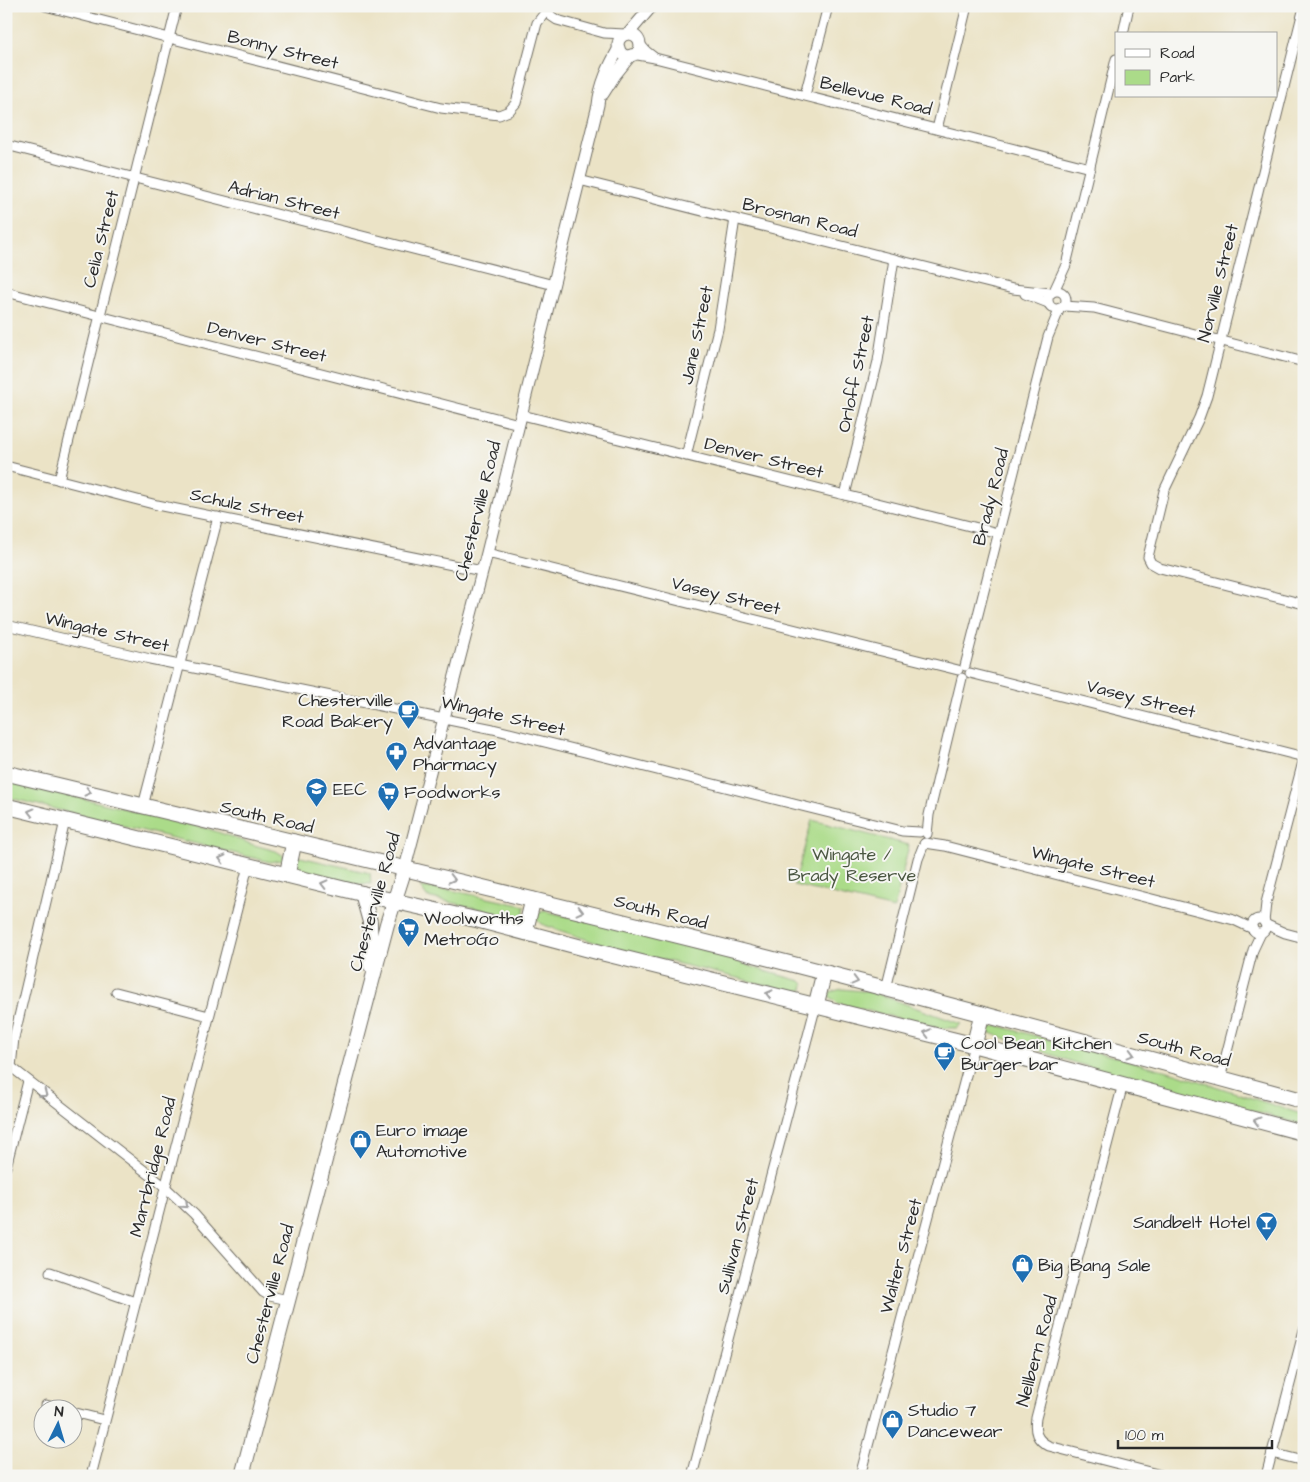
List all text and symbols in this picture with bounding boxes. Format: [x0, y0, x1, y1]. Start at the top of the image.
street label: Bonny Street [225, 24, 342, 77]
legend [1115, 32, 1278, 98]
text: Road [1160, 43, 1195, 64]
text: Park [1160, 67, 1195, 88]
street label: Bellevue Road [817, 70, 935, 122]
street label: Adrian Street [226, 174, 343, 226]
street label: Celia Street [77, 187, 125, 291]
street label: Brosnan Road [740, 192, 860, 244]
street label: Norville Street [1191, 220, 1245, 345]
street label: Jane Street [674, 283, 720, 387]
street label: Orloff Street [831, 312, 881, 435]
street label: Denver Street [205, 315, 330, 369]
street label: Denver Street [702, 431, 827, 485]
street label: Chesterville Road [449, 438, 507, 584]
street label: Brady Road [967, 446, 1016, 549]
street label: Schulz Street [188, 482, 307, 530]
street label: Vasey Street [668, 570, 784, 623]
street label: Wingate Street [42, 606, 172, 660]
street label: Vasey Street [1083, 673, 1199, 726]
place label: Chesterville Road Bakery [282, 688, 393, 735]
street label: Wingate Street [438, 690, 568, 744]
cafe icon: Chesterville Road Bakery [397, 698, 421, 729]
place label: Advantage Pharmacy [413, 731, 497, 778]
pharmacy icon: Advantage Pharmacy [385, 741, 409, 772]
school or university icon: EEC [305, 777, 329, 808]
place label: EEC [333, 777, 367, 802]
supermarket icon: Foodworks [376, 780, 400, 811]
place label: Foodworks [404, 780, 501, 805]
one-way arrow [83, 786, 92, 797]
street label: South Road [218, 794, 316, 840]
one-way arrow [26, 807, 35, 818]
street label: Chesterville Road [343, 830, 407, 974]
street label: Wingate Street [1028, 840, 1158, 896]
park label: Wingate / Brady Reserve [788, 842, 917, 889]
one-way arrow [218, 854, 227, 865]
one-way arrow [448, 874, 456, 884]
one-way arrow [320, 879, 329, 890]
street label: South Road [612, 888, 710, 936]
place label: Woolworths MetroGo [424, 906, 524, 952]
one-way arrow [576, 906, 584, 916]
supermarket icon: Woolworths MetroGo [396, 916, 420, 947]
one-way arrow [851, 975, 859, 986]
one-way arrow [765, 989, 774, 1000]
street label: South Road [1135, 1025, 1233, 1073]
one-way arrow [923, 1029, 931, 1039]
place label: Cool Bean Kitchen Burger bar [961, 1031, 1112, 1078]
cafe icon: Cool Bean Kitchen Burger bar [933, 1041, 957, 1072]
one-way arrow [1126, 1049, 1134, 1059]
one-way arrow [38, 1088, 47, 1096]
street label: Marrbridge Road [124, 1094, 183, 1240]
one-way arrow [1252, 1116, 1261, 1127]
place label: Euro image Automotive [376, 1118, 468, 1164]
shop icon: Euro image Automotive [348, 1128, 372, 1159]
street label: Sullivan Street [710, 1174, 766, 1297]
street label: Walter Street [874, 1195, 929, 1317]
one-way arrow [179, 1199, 188, 1208]
place label: Sandbelt Hotel [1133, 1210, 1250, 1235]
bar icon: Sandbelt Hotel [1254, 1210, 1278, 1241]
street label: Chesterville Road [239, 1222, 301, 1366]
shop icon: Big Bang Sale [1010, 1253, 1034, 1284]
place label: Big Bang Sale [1038, 1253, 1151, 1279]
street label: Nellbern Road [1010, 1293, 1064, 1409]
place label: Studio 7 Dancewear [908, 1398, 1002, 1444]
north arrow [32, 1400, 82, 1450]
text: N [54, 1402, 65, 1422]
shop icon: Studio 7 Dancewear [880, 1408, 904, 1439]
scale bar [1118, 1417, 1271, 1449]
text: 100 m [1125, 1425, 1164, 1446]

